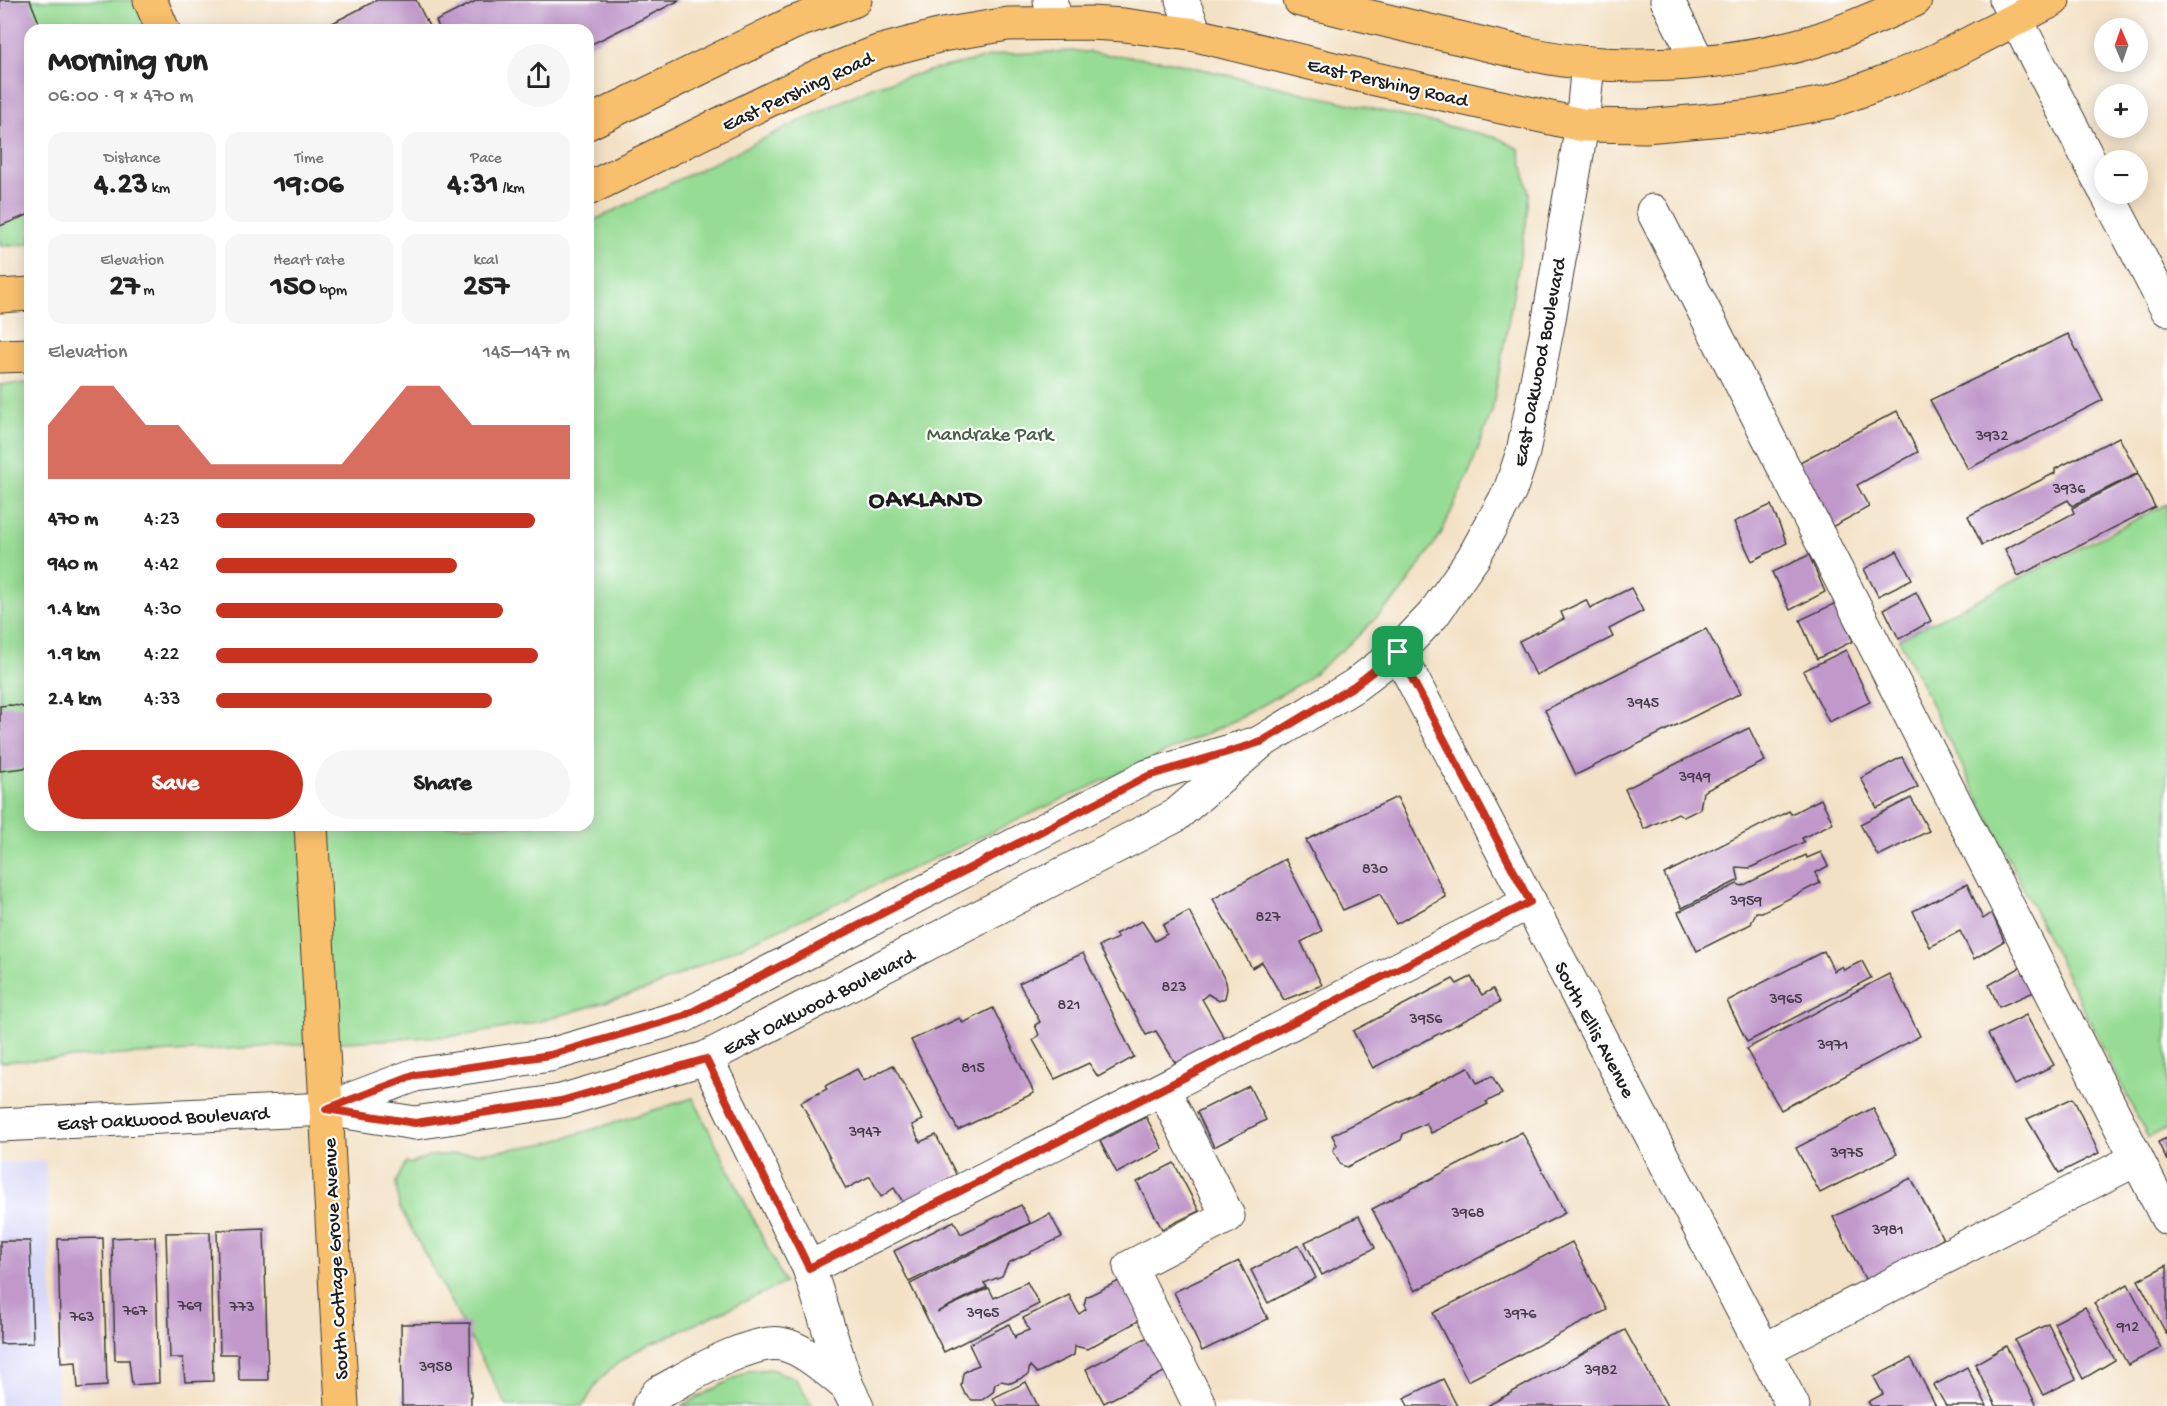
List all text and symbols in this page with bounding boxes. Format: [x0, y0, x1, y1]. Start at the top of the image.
north arrow [2094, 18, 2148, 72]
map controls [2094, 18, 2148, 204]
text: Morning run [48, 44, 208, 82]
button: share [507, 44, 570, 107]
street label: East Pershing Road [719, 47, 880, 138]
street label: East Pershing Road [1305, 55, 1472, 115]
button: + [2094, 84, 2148, 138]
text: 06:00 · 9 × 470 m [48, 86, 194, 109]
text: Distance [104, 150, 160, 169]
text: Time [294, 150, 324, 169]
text: Pace [470, 150, 502, 169]
button: − [2094, 150, 2148, 204]
text: 4.23 [94, 169, 148, 204]
text: 19:06 [275, 169, 343, 204]
text: 4:31 [447, 169, 499, 204]
text: km [148, 180, 170, 199]
text: /km [499, 180, 525, 199]
text: Elevation [100, 252, 164, 271]
text: Heart rate [273, 252, 345, 271]
text: kcal [474, 252, 498, 271]
street label: East Oakwood Boulevard [1510, 254, 1573, 469]
text: 27 [109, 271, 140, 306]
text: 150 [271, 271, 316, 306]
text: 257 [463, 271, 509, 306]
text: m [140, 282, 155, 301]
text: bpm [316, 282, 347, 301]
text: Elevation [48, 342, 128, 365]
text: 145–147 m [483, 342, 570, 365]
park label: Mandrake Park [927, 425, 1055, 448]
house number: 3932 [1975, 428, 2008, 447]
house number: 3936 [2052, 481, 2086, 500]
district label: OAKLAND [869, 486, 983, 517]
text: 470 m [48, 509, 98, 532]
text: 4:23 [144, 509, 180, 532]
text: 940 m [48, 554, 98, 577]
text: 4:42 [144, 554, 179, 577]
text: 1.4 km [48, 599, 100, 622]
text: 4:30 [144, 599, 181, 622]
pin [1372, 626, 1423, 677]
icon: arrive [1381, 635, 1414, 668]
text: 1.9 km [48, 644, 100, 667]
text: 4:22 [144, 644, 179, 667]
text: 2.4 km [48, 689, 101, 712]
text: 4:33 [144, 689, 181, 712]
house number: 3945 [1626, 695, 1659, 714]
button: Save [48, 750, 303, 819]
button: Share [315, 750, 570, 819]
house number: 3949 [1678, 769, 1711, 788]
house number: 830 [1362, 861, 1388, 880]
house number: 3959 [1729, 893, 1762, 912]
house number: 827 [1256, 909, 1281, 928]
street label: East Oakwood Boulevard [720, 945, 921, 1062]
street label: South Ellis Avenue [1547, 959, 1639, 1103]
house number: 823 [1162, 979, 1186, 998]
house number: 3965 [1769, 991, 1802, 1010]
house number: 821 [1057, 997, 1081, 1016]
house number: 3956 [1409, 1011, 1443, 1030]
house number: 3971 [1816, 1037, 1849, 1056]
house number: 815 [961, 1060, 985, 1079]
street label: East Oakwood Boulevard [57, 1103, 272, 1138]
house number: 3947 [848, 1124, 882, 1143]
street label: South Cottage Grove Avenue [320, 1137, 355, 1380]
house number: 3975 [1829, 1145, 1864, 1164]
house number: 3968 [1450, 1205, 1485, 1224]
house number: 3981 [1871, 1222, 1904, 1241]
house number: 769 [177, 1298, 202, 1317]
house number: 773 [229, 1299, 254, 1318]
house number: 767 [122, 1303, 148, 1322]
house number: 3965 [966, 1305, 999, 1324]
house number: 3976 [1503, 1306, 1537, 1325]
house number: 763 [69, 1309, 94, 1328]
house number: 912 [2116, 1319, 2139, 1338]
house number: 3958 [418, 1359, 453, 1378]
house number: 3982 [1584, 1362, 1618, 1381]

